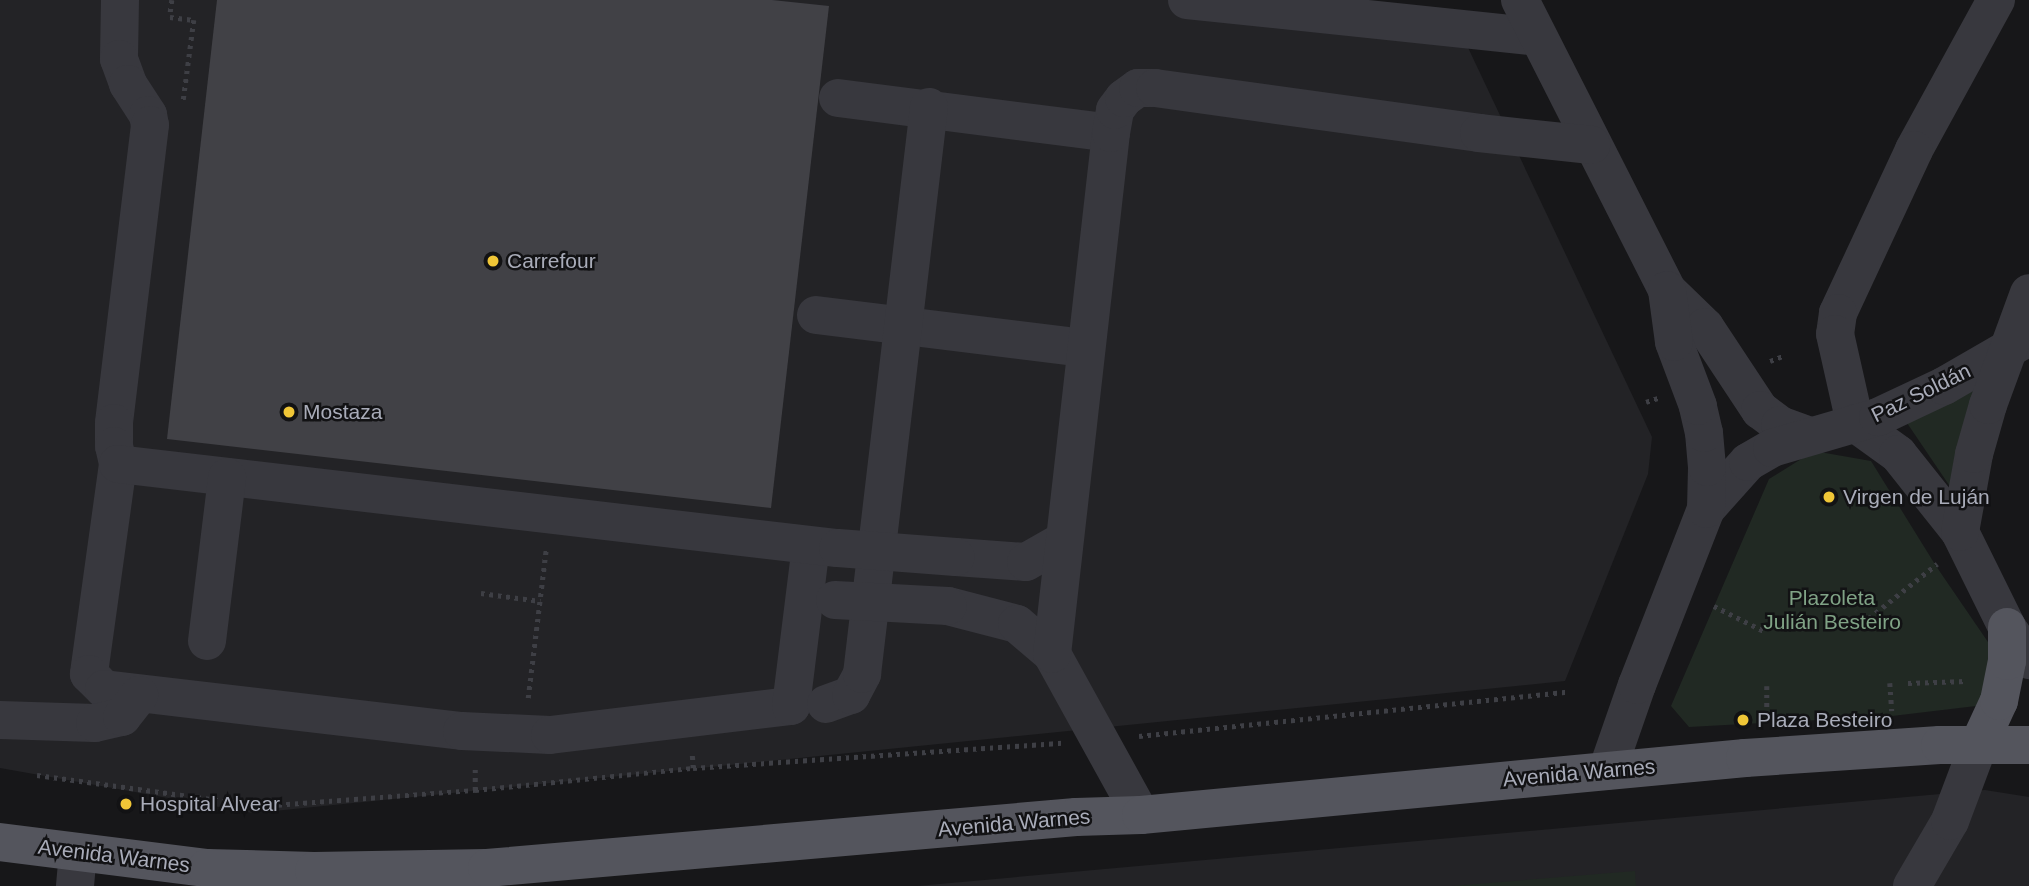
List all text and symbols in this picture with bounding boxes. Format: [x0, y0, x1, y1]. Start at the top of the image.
place label: Carrefour [507, 248, 596, 274]
marker: Carrefour [485, 253, 501, 269]
street label: Paz Soldán [1867, 358, 1975, 428]
place label: Mostaza [303, 399, 382, 425]
marker: Mostaza [281, 404, 297, 420]
place label: Virgen de Luján [1843, 484, 1990, 510]
marker: Virgen de Luján [1821, 489, 1837, 505]
park label: Plazoleta Julián Besteiro [1763, 585, 1901, 635]
place label: Plaza Besteiro [1757, 707, 1892, 733]
marker: Plaza Besteiro [1735, 712, 1751, 728]
street label: Avenida Warnes [1502, 754, 1656, 792]
place label: Hospital Alvear [140, 791, 281, 817]
marker: Hospital Alvear [118, 796, 134, 812]
street label: Avenida Warnes [937, 804, 1091, 842]
street label: Avenida Warnes [37, 834, 191, 878]

